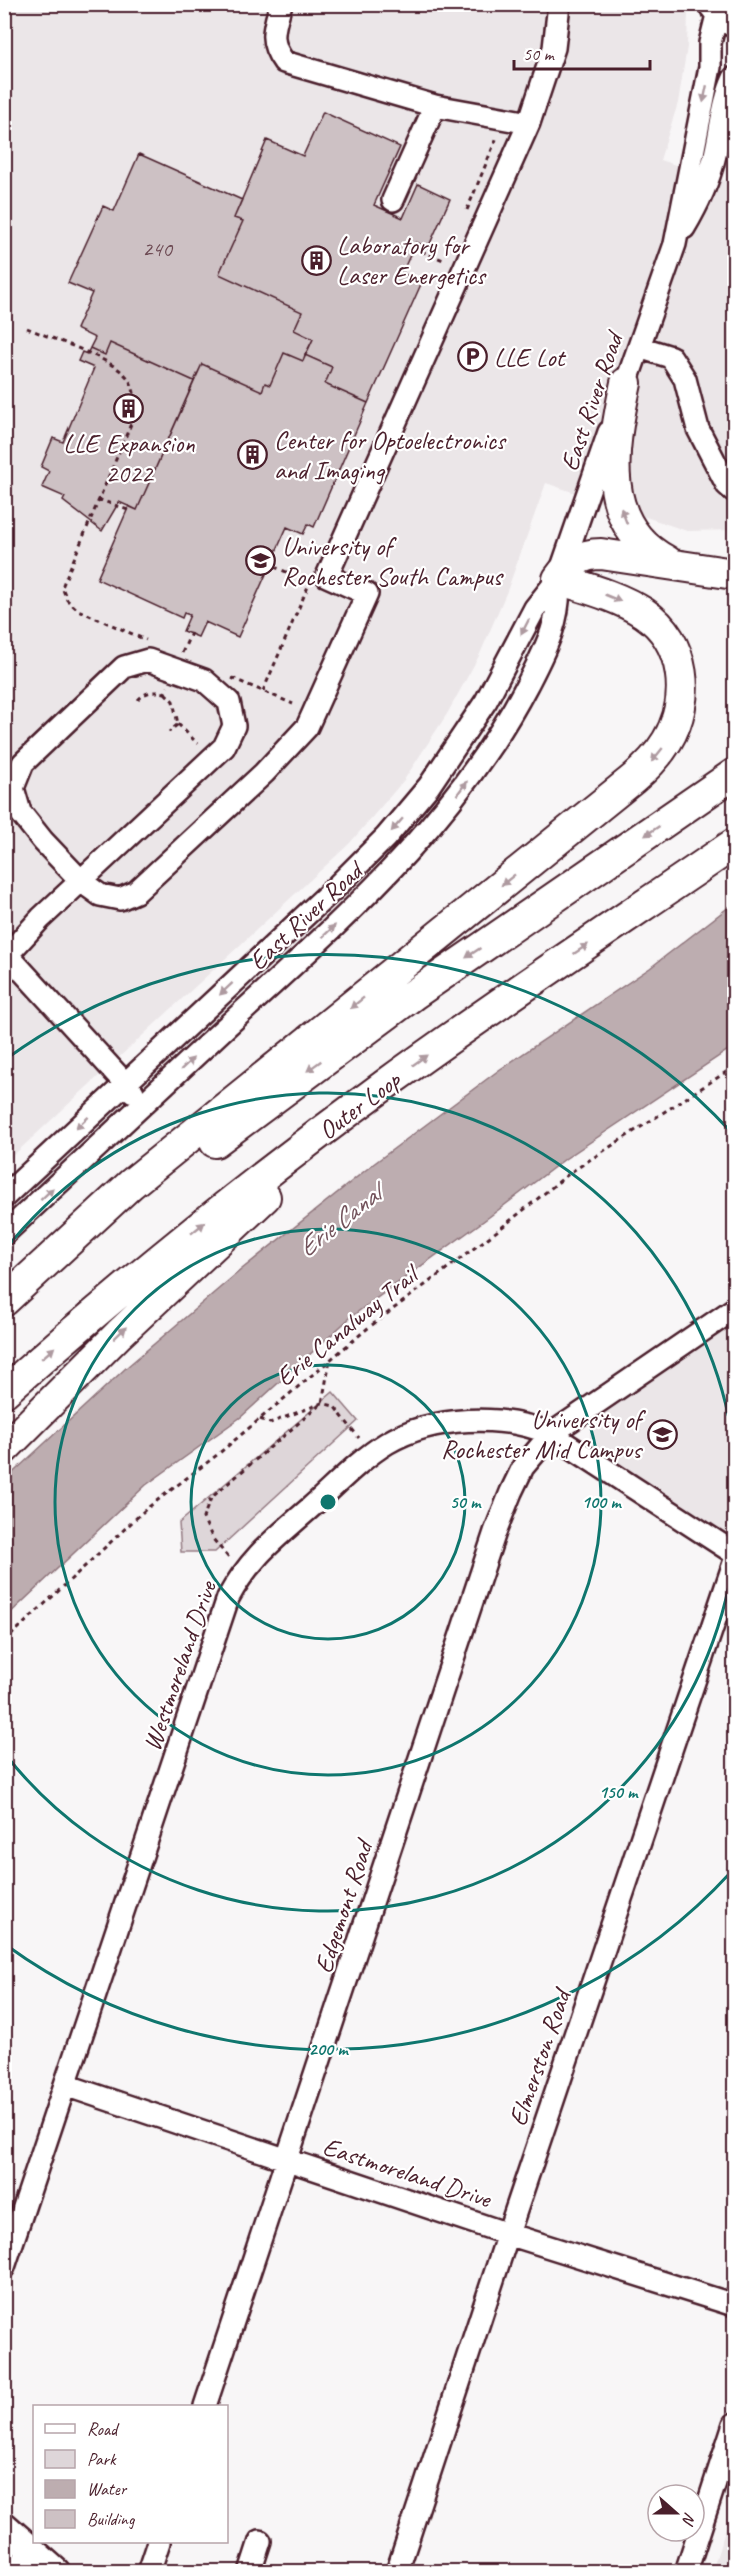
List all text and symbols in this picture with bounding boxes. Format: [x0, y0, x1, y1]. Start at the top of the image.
scale bar [514, 33, 650, 71]
text: 50 m [523, 43, 556, 65]
one-way arrow [700, 84, 709, 103]
place label: Laboratory for Laser Energetics [337, 229, 487, 292]
house number: 240 [142, 235, 174, 263]
building icon: Laboratory for Laser Energetics [300, 244, 332, 276]
street label: East River Road [553, 326, 632, 475]
parking icon: LLE Lot [457, 341, 489, 373]
place label: LLE Lot [494, 341, 566, 374]
building icon: LLE Expansion 2022 [113, 393, 145, 425]
place label: Center for Optoelectronics and Imaging [274, 424, 507, 487]
place label: LLE Expansion 2022 [63, 427, 195, 490]
building icon: Center for Optoelectronics and Imaging [237, 439, 269, 471]
one-way arrow [618, 507, 628, 525]
place label: University of Rochester South Campus [282, 530, 504, 593]
school or university icon: University of Rochester South Campus [245, 545, 277, 577]
one-way arrow [604, 594, 622, 603]
one-way arrow [520, 618, 530, 635]
one-way arrow [651, 747, 663, 762]
one-way arrow [455, 781, 467, 796]
one-way arrow [391, 817, 404, 832]
one-way arrow [644, 825, 660, 837]
street label: East River Road [242, 853, 372, 977]
one-way arrow [500, 874, 516, 887]
one-way arrow [322, 924, 337, 938]
one-way arrow [572, 943, 588, 955]
one-way arrow [466, 947, 482, 959]
one-way arrow [219, 982, 234, 995]
one-way arrow [349, 997, 364, 1009]
one-way arrow [412, 1054, 428, 1066]
one-way arrow [179, 1057, 194, 1071]
one-way arrow [307, 1060, 323, 1072]
street label: Outer Loop [312, 1062, 409, 1147]
one-way arrow [76, 1116, 90, 1130]
water label: Erie Canal [290, 1173, 394, 1264]
one-way arrow [40, 1187, 55, 1201]
one-way arrow [190, 1222, 205, 1235]
street label: Erie Canalway Trail [269, 1257, 427, 1393]
one-way arrow [112, 1326, 127, 1340]
one-way arrow [40, 1347, 56, 1360]
place label: University of Rochester Mid Campus [441, 1403, 646, 1466]
school or university icon: University of Rochester Mid Campus [646, 1418, 678, 1450]
text: 50 m [450, 1491, 482, 1513]
text: 100 m [582, 1491, 622, 1513]
centre of rings [318, 1492, 338, 1512]
street label: Westmoreland Drive [135, 1576, 224, 1755]
text: 150 m [599, 1781, 639, 1803]
street label: Edgemont Road [307, 1834, 381, 1977]
street label: Elmerston Road [501, 1983, 579, 2130]
text: 200 m [309, 2038, 349, 2060]
street label: Eastmoreland Drive [319, 2130, 496, 2216]
legend [33, 2405, 228, 2543]
text: Road [87, 2418, 120, 2440]
text: Park [87, 2448, 117, 2470]
text: Water [87, 2478, 128, 2500]
north arrow [646, 2483, 706, 2543]
text: Building [87, 2508, 136, 2530]
text: N [677, 2510, 700, 2529]

